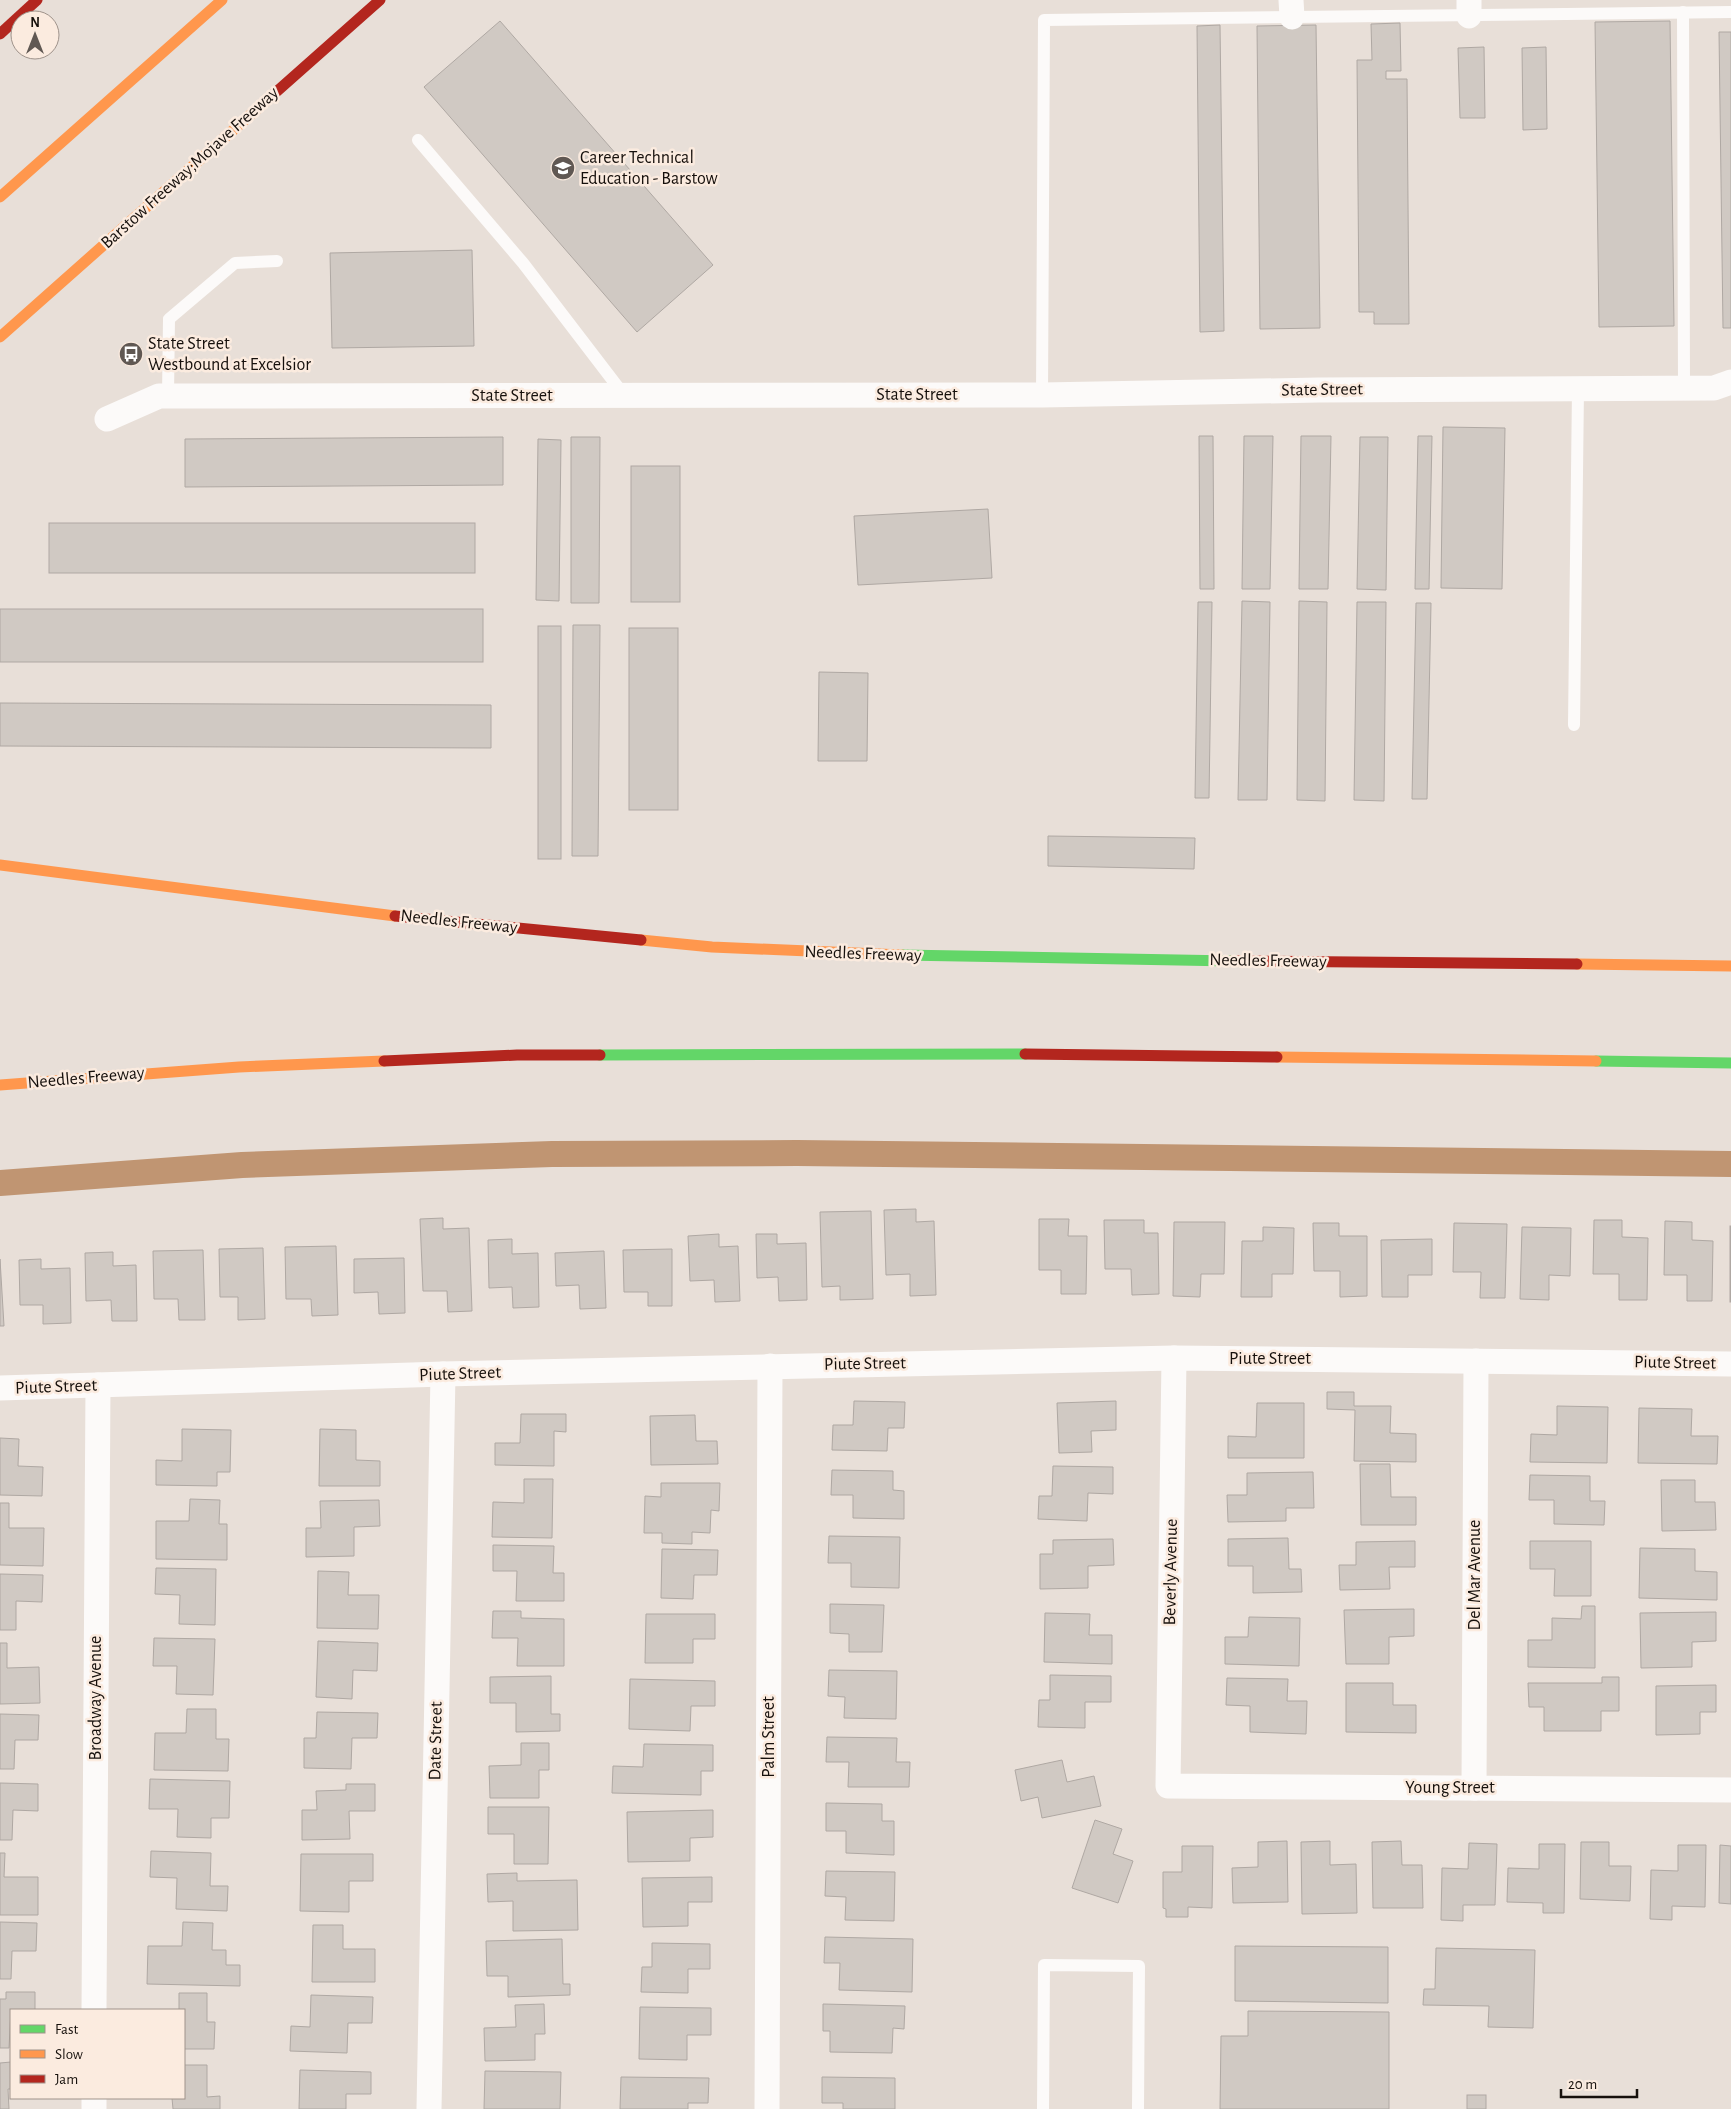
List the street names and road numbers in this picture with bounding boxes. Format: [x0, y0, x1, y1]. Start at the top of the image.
street label: Barstow Freeway;Mojave Freeway [98, 83, 282, 252]
street label: State Street [1281, 380, 1363, 400]
street label: State Street [876, 386, 958, 404]
street label: State Street [471, 387, 553, 405]
street label: Needles Freeway [400, 907, 519, 937]
street label: Needles Freeway [804, 943, 922, 965]
street label: Needles Freeway [1209, 951, 1327, 971]
street label: Needles Freeway [27, 1064, 146, 1092]
street label: Piute Street [1229, 1350, 1311, 1368]
street label: Piute Street [1634, 1353, 1716, 1373]
street label: Piute Street [824, 1354, 906, 1374]
street label: Piute Street [419, 1364, 502, 1384]
street label: Piute Street [15, 1377, 98, 1397]
street label: Beverly Avenue [1161, 1518, 1181, 1626]
street label: Del Mar Avenue [1466, 1520, 1484, 1630]
street label: Broadway Avenue [87, 1636, 105, 1760]
street label: Palm Street [760, 1696, 778, 1778]
street label: Date Street [426, 1701, 446, 1781]
street label: Young Street [1405, 1779, 1495, 1797]

